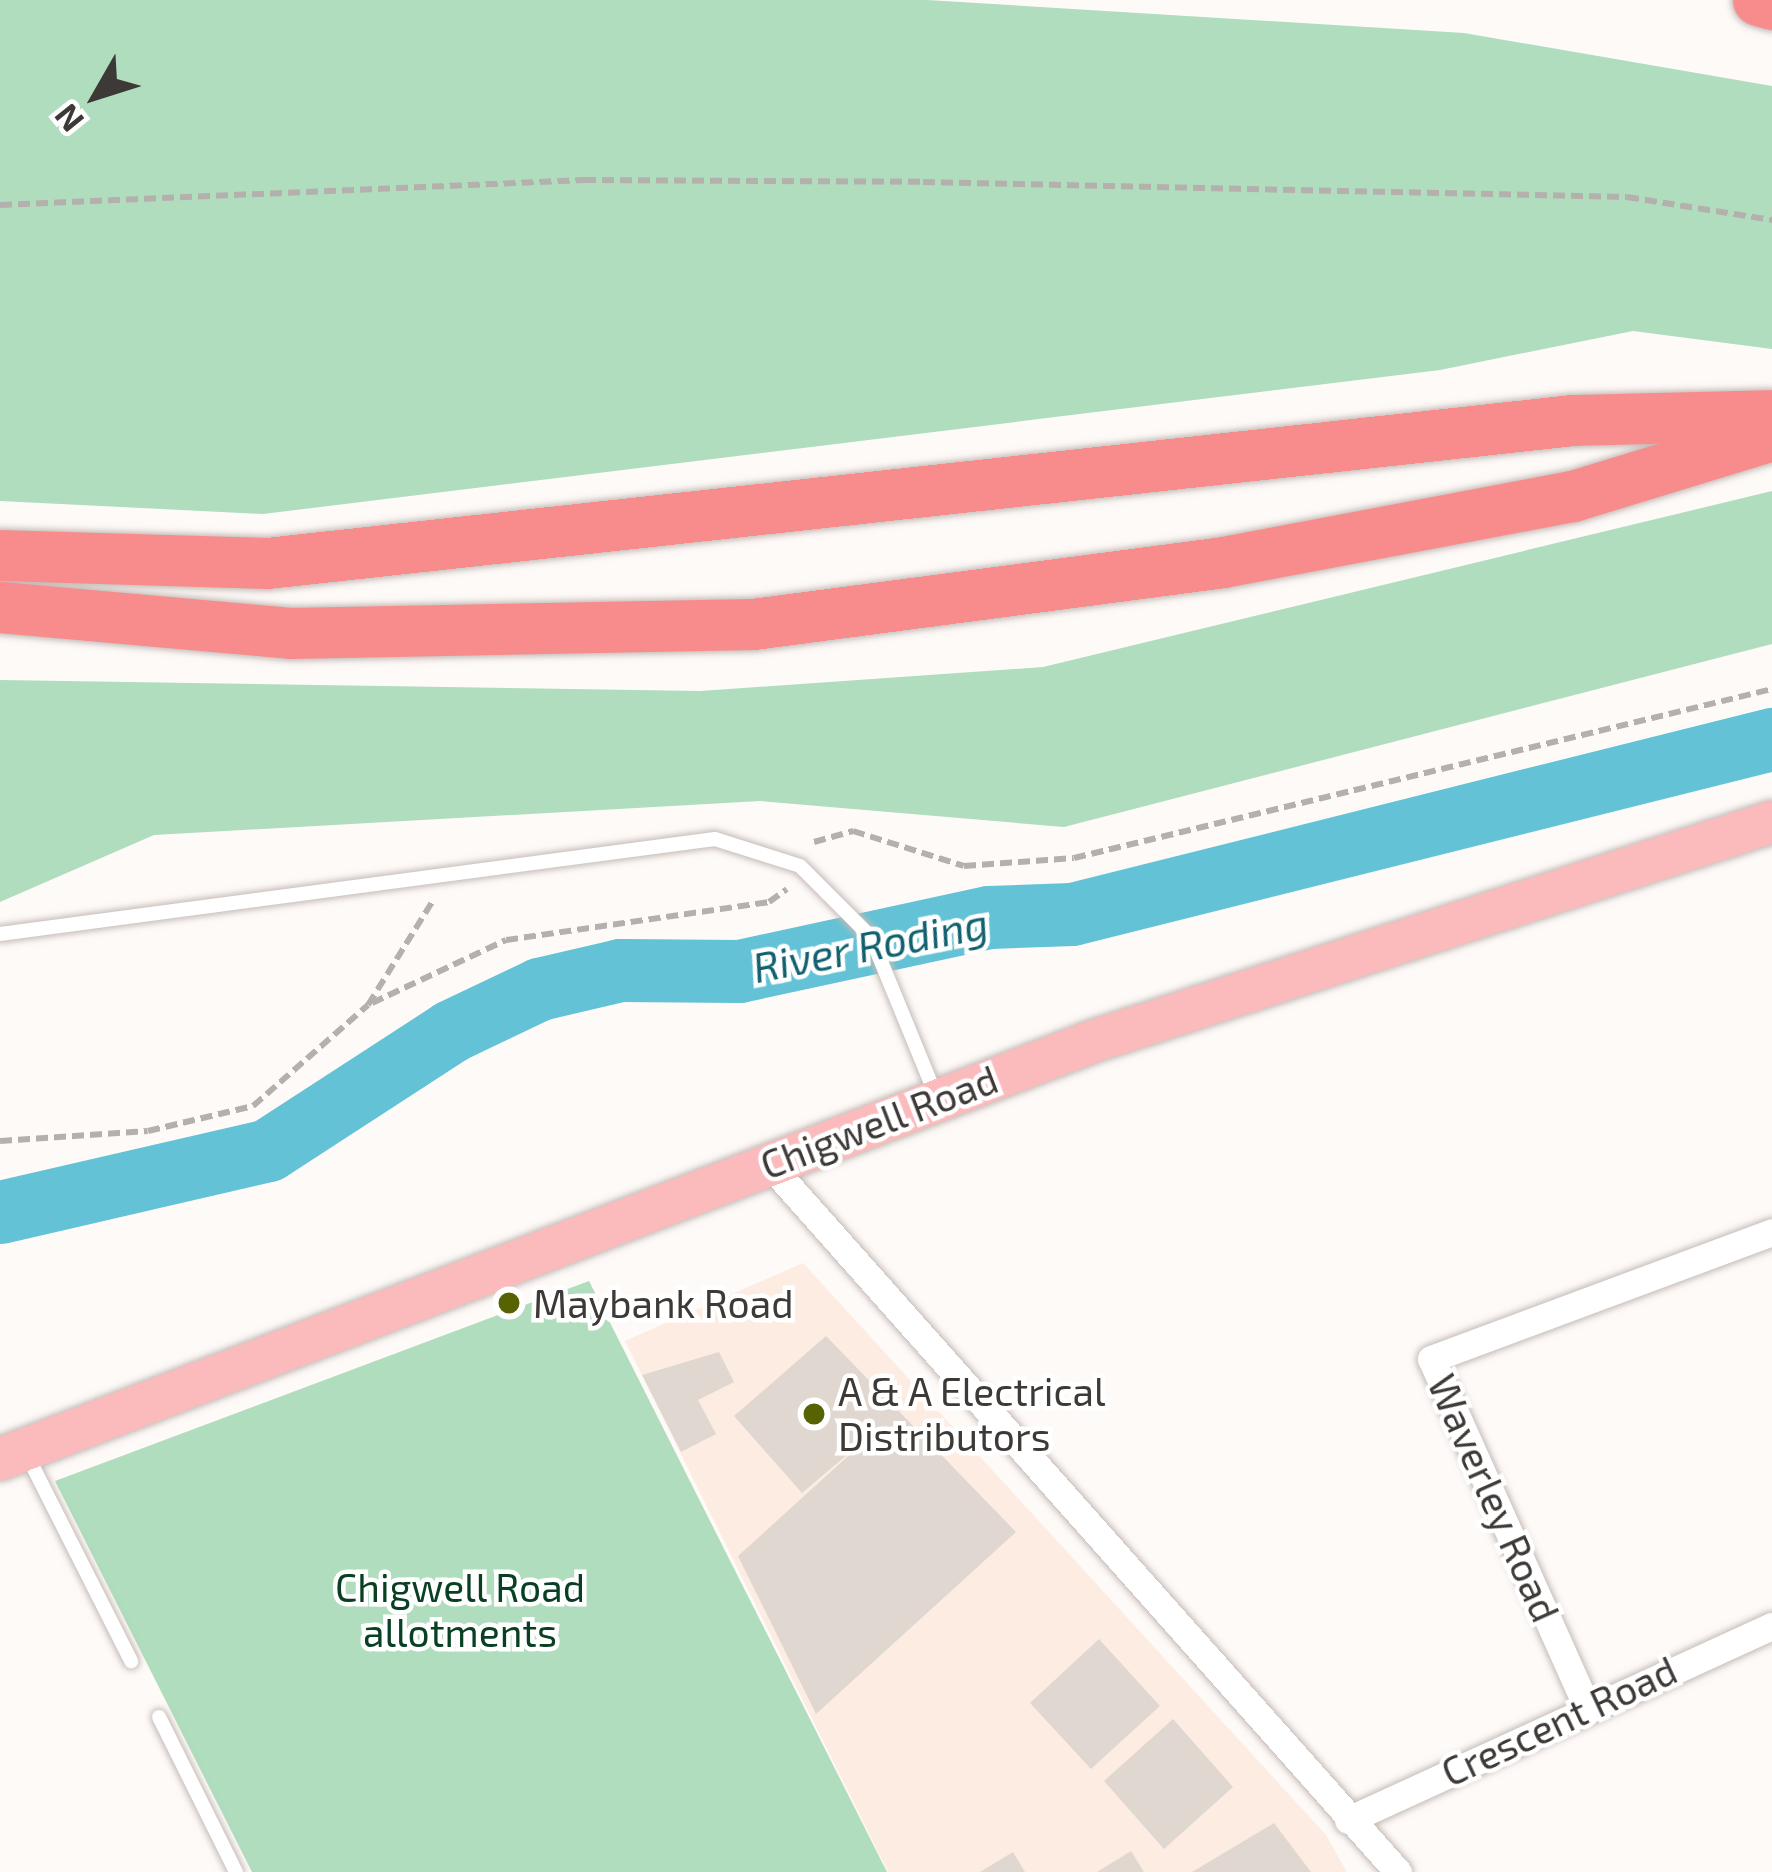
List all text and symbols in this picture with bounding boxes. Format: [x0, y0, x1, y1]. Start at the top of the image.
north arrow [36, 36, 156, 156]
text: N [45, 97, 91, 141]
water label: River Roding [748, 896, 992, 992]
street label: Chigwell Road [753, 1055, 1005, 1189]
place label: Maybank Road [533, 1280, 794, 1326]
marker: Maybank Road [496, 1290, 522, 1316]
street label: Waverley Road [1418, 1367, 1570, 1629]
place label: A & A Electrical Distributors [838, 1369, 1108, 1460]
marker: A & A Electrical Distributors [801, 1401, 827, 1427]
park label: Chigwell Road allotments [335, 1565, 585, 1656]
street label: Crescent Road [1434, 1646, 1684, 1796]

